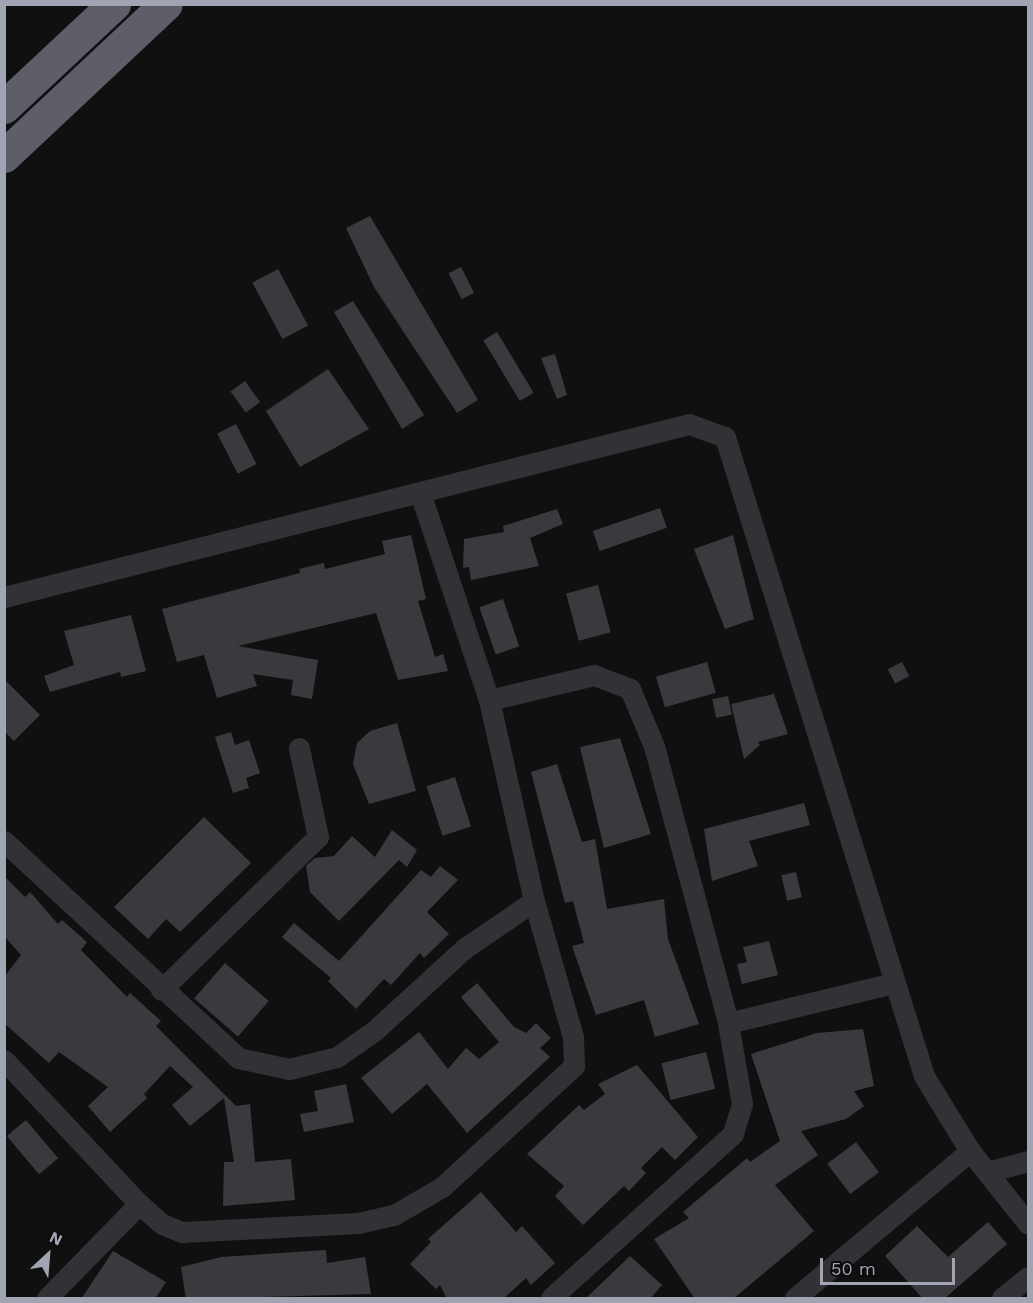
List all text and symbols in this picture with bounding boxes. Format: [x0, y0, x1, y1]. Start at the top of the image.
north arrow [18, 1225, 78, 1285]
text: N [47, 1227, 66, 1250]
scale bar [823, 1246, 958, 1284]
text: 50 m [831, 1258, 876, 1279]

